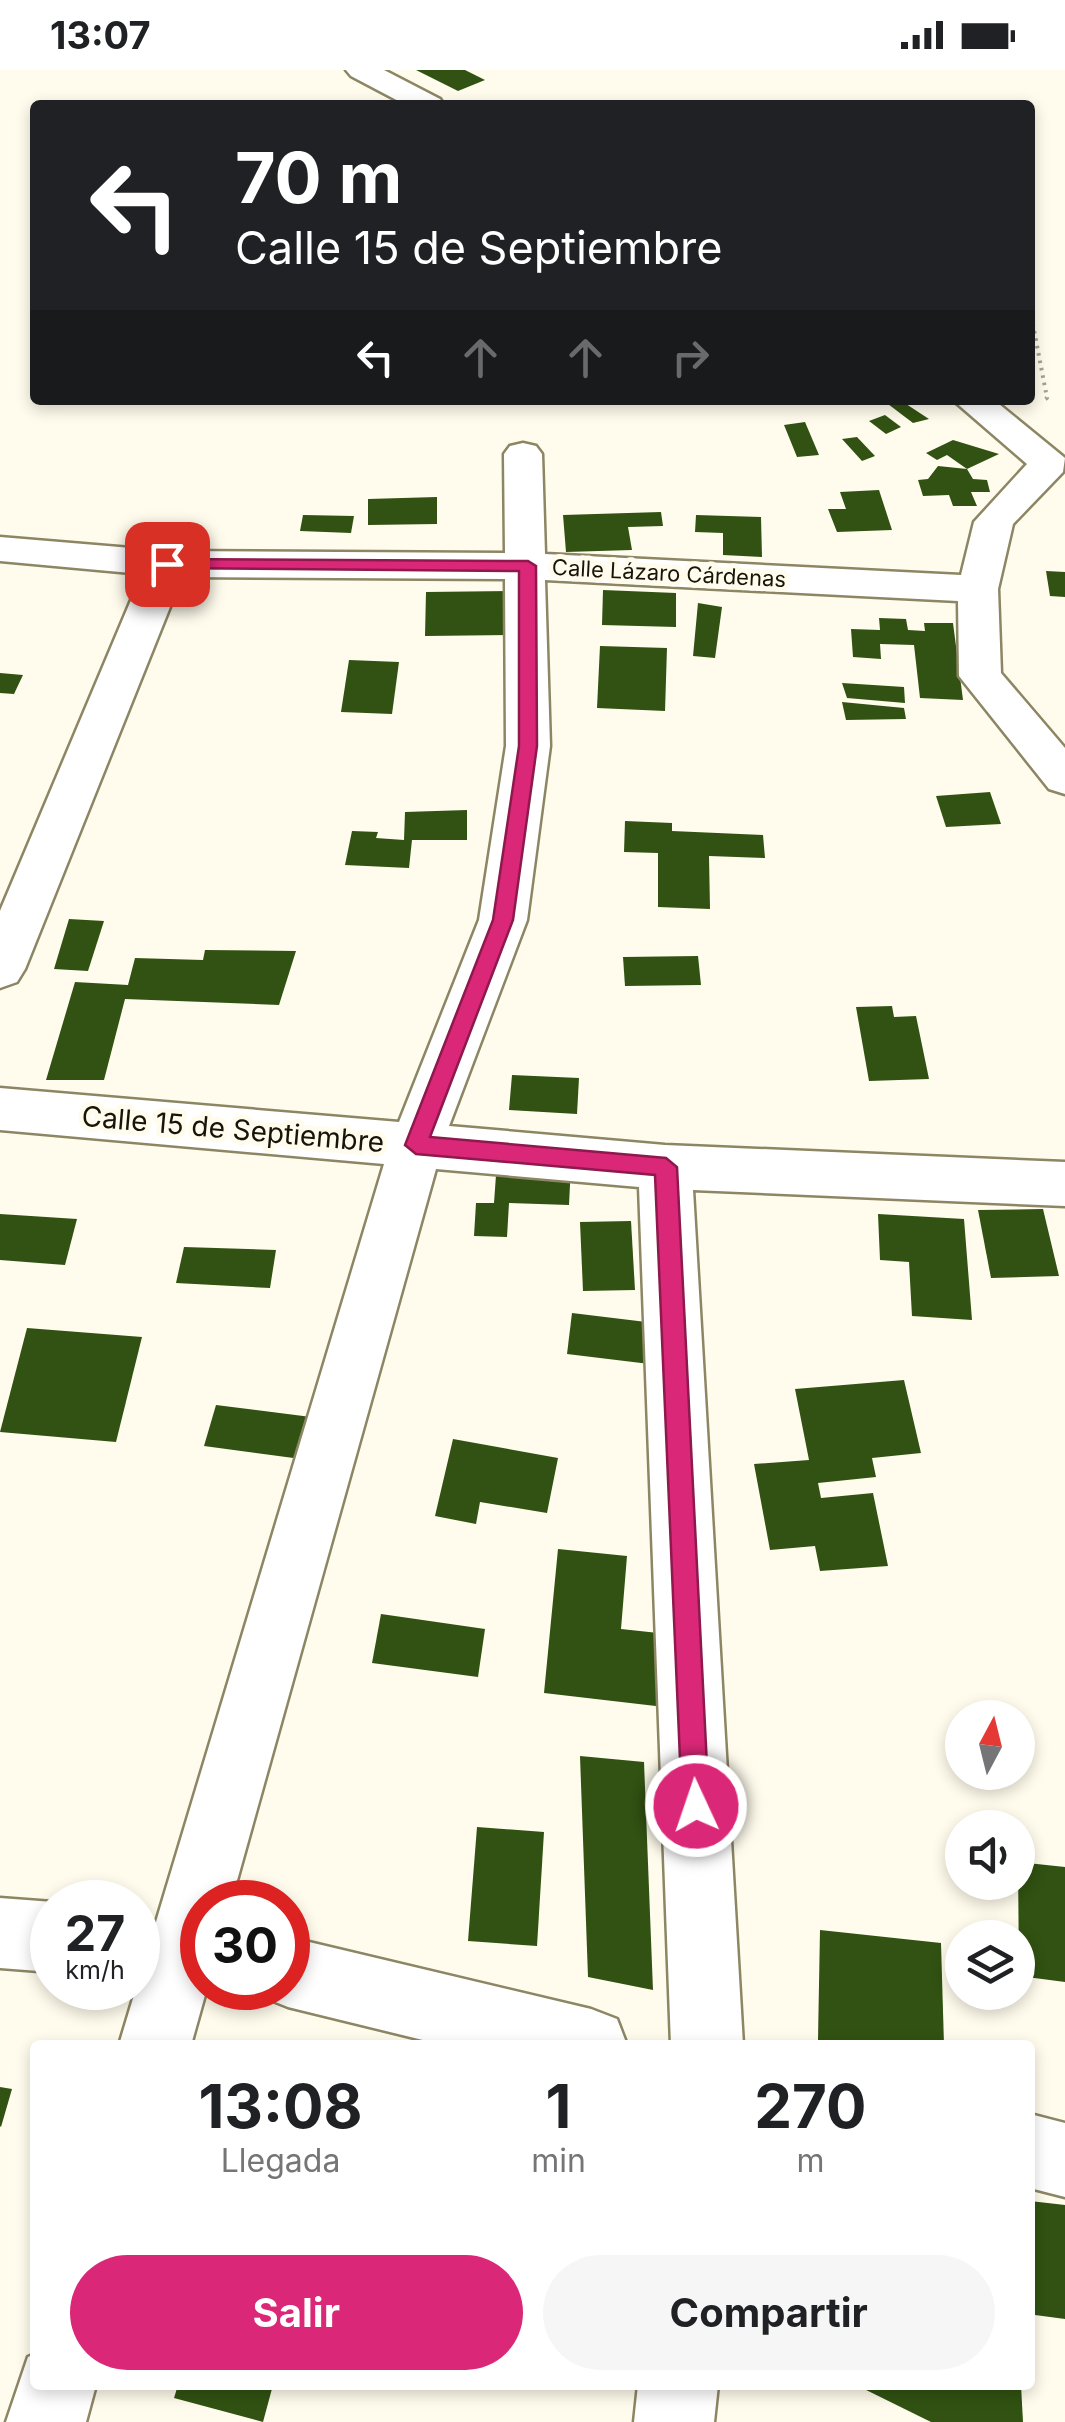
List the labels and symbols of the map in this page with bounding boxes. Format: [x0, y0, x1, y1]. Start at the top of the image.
pin [125, 522, 210, 607]
street label: Calle Lázaro Cárdenas [551, 554, 787, 592]
street label: Calle 15 de Septiembre [80, 1099, 386, 1159]
north arrow [945, 1700, 1035, 1790]
position arrow [644, 1754, 748, 1858]
speed limit sign: 30 [180, 1880, 310, 2010]

